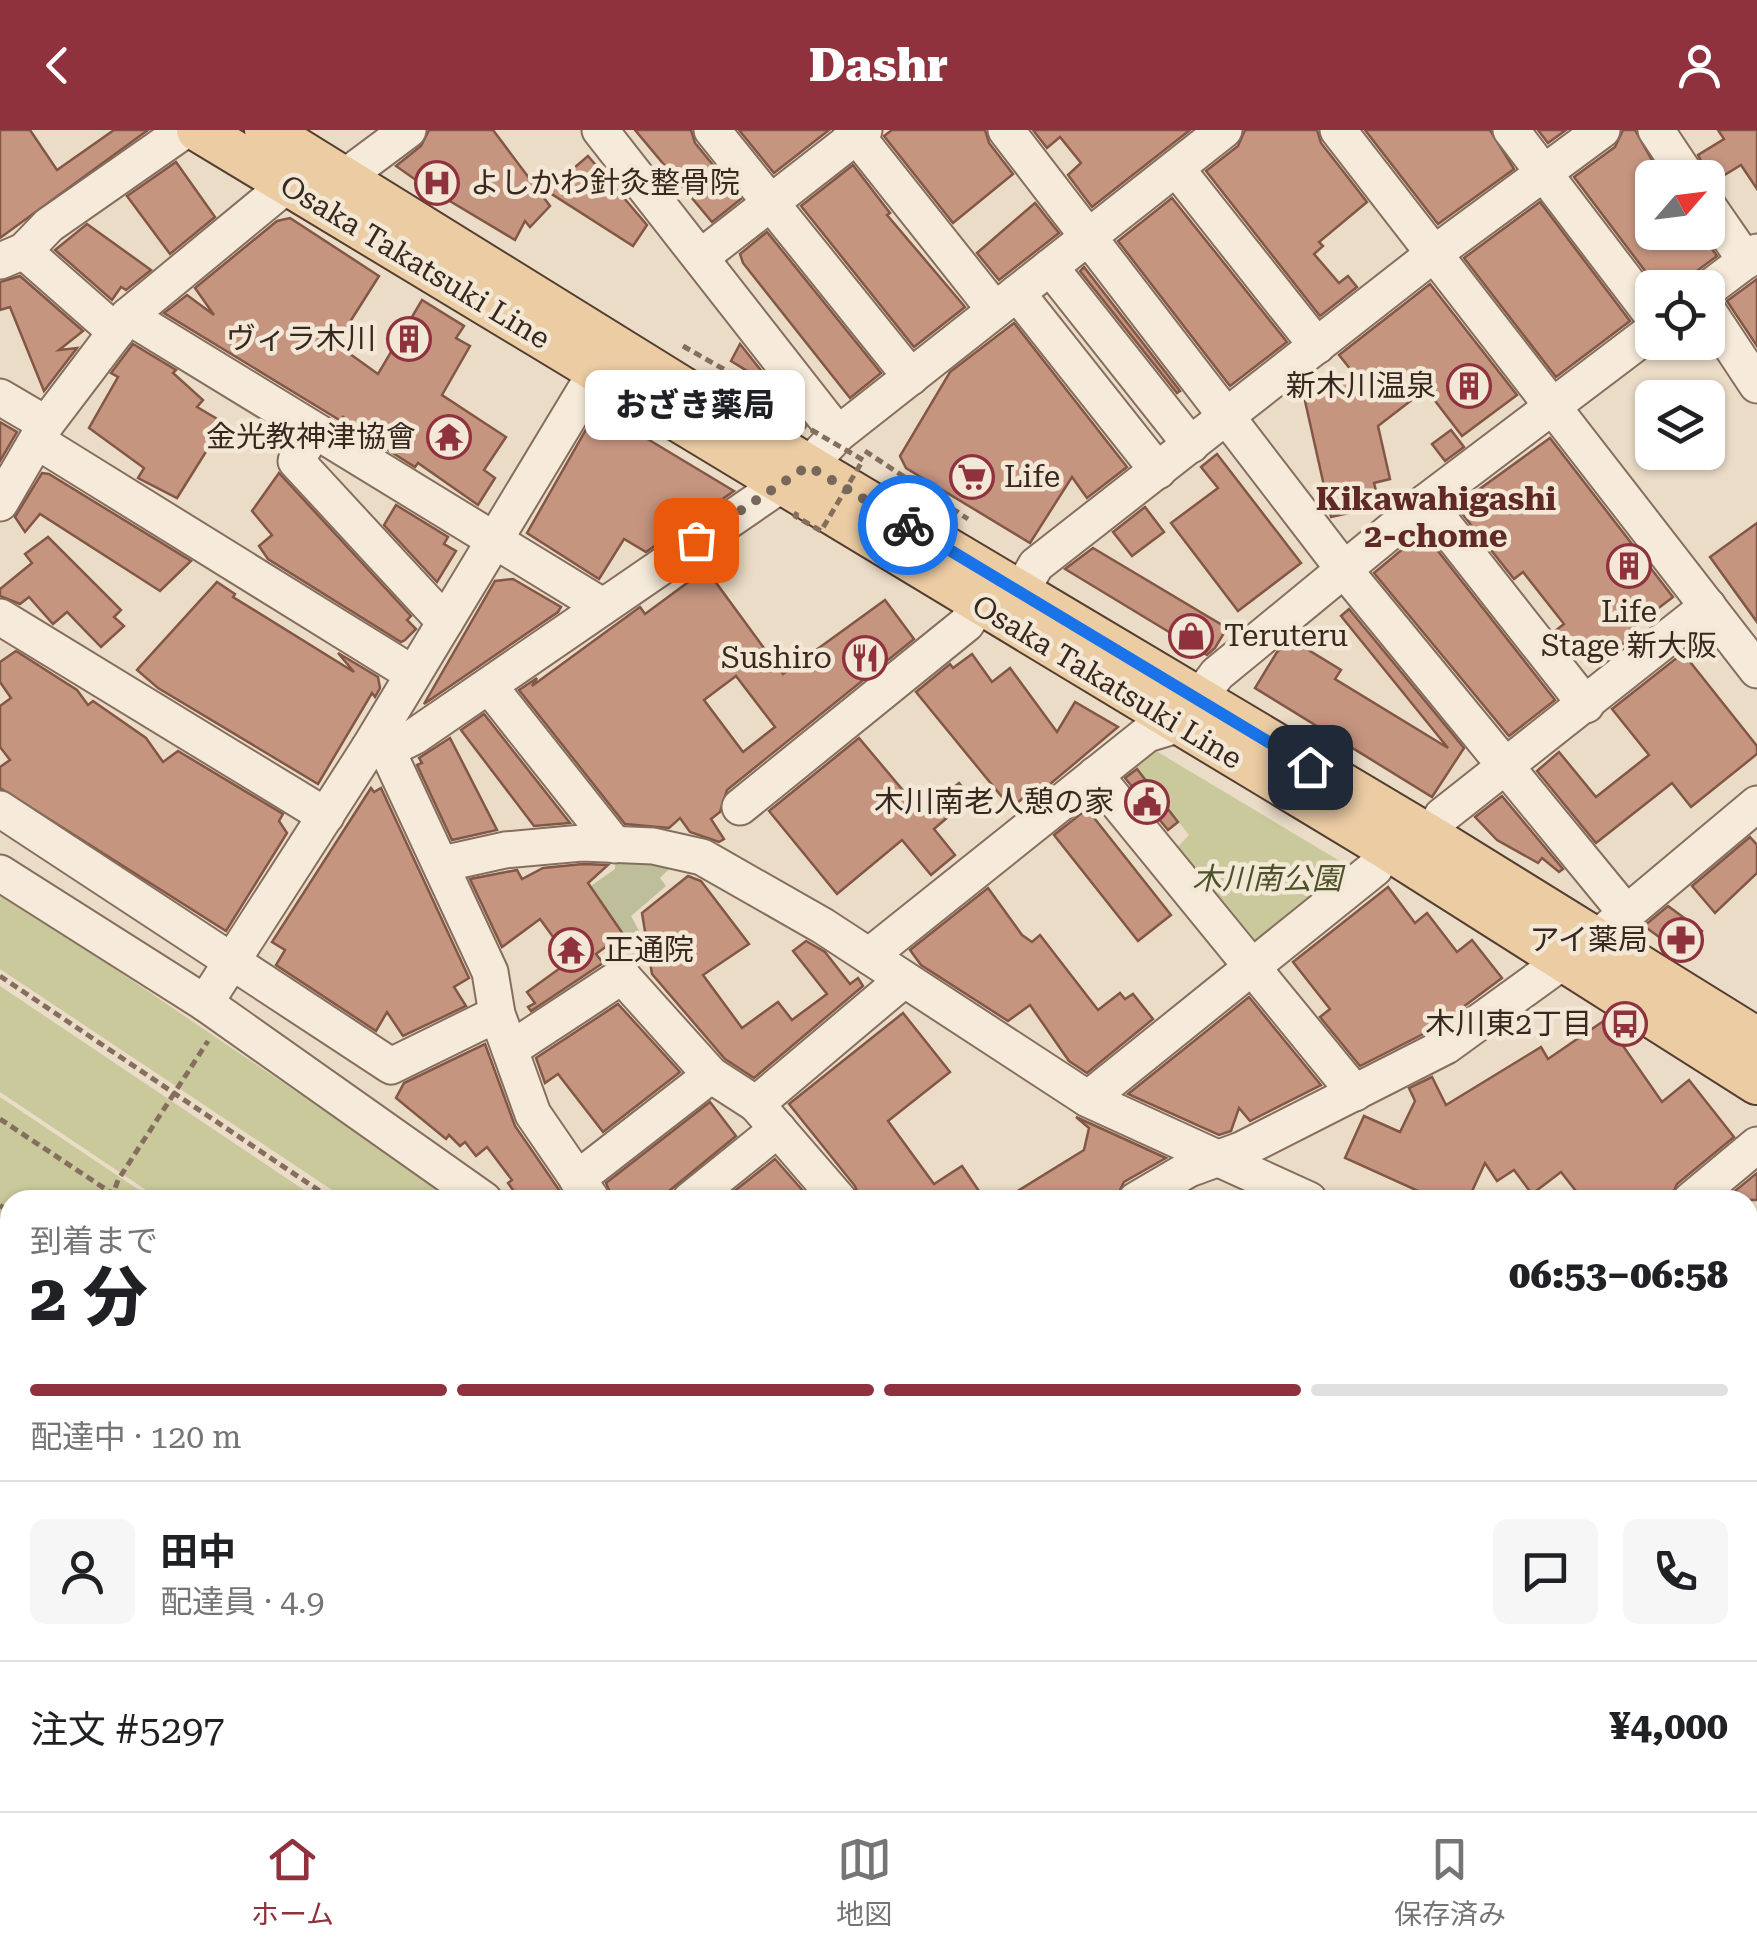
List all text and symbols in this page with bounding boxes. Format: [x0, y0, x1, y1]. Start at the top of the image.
icon: back [30, 38, 85, 93]
icon: person [1672, 38, 1727, 93]
text: Dashr [809, 39, 948, 92]
hospital icon: よしかわ針灸整骨院 [414, 160, 460, 206]
north arrow [1635, 160, 1725, 250]
map controls [1635, 160, 1725, 470]
place label: よしかわ針灸整骨院 [470, 165, 740, 200]
street label: Osaka Takatsuki Line [274, 167, 556, 356]
button: locate [1635, 270, 1725, 360]
building icon: ヴィラ木川 [386, 316, 432, 362]
place label: ヴィラ木川 [226, 321, 376, 356]
building icon: 新木川温泉 [1446, 363, 1492, 409]
place label: 新木川温泉 [1286, 368, 1436, 403]
callout: おざき薬局 [586, 370, 806, 440]
button: layers [1635, 380, 1725, 470]
text: おざき薬局 [615, 386, 775, 424]
temple icon: 金光教神津協會 [426, 414, 472, 460]
place label: 金光教神津協會 [206, 419, 416, 454]
supermarket icon: Life [949, 454, 995, 500]
place label: Life [1004, 459, 1060, 494]
courier [858, 475, 958, 575]
district label: Kikawahigashi 2-chome [1316, 480, 1557, 555]
pin [654, 498, 739, 583]
icon: bike [881, 498, 936, 553]
icon: bag [669, 513, 724, 568]
building icon: Life Stage 新大阪 [1606, 543, 1652, 589]
street label: Osaka Takatsuki Line [966, 587, 1248, 776]
place label: Life Stage 新大阪 [1541, 594, 1717, 663]
shop icon: Teruteru [1168, 613, 1214, 659]
place label: Teruteru [1224, 618, 1348, 653]
restaurant icon: Sushiro [842, 635, 888, 681]
place label: Sushiro [721, 640, 832, 675]
pin [1268, 725, 1353, 810]
icon: home [1283, 740, 1338, 795]
public building icon: 木川南老人憩の家 [1124, 779, 1170, 825]
place label: 木川南老人憩の家 [874, 784, 1114, 819]
park label: 木川南公園 [1192, 861, 1346, 896]
pharmacy icon: アイ薬局 [1658, 917, 1704, 963]
place label: アイ薬局 [1530, 922, 1648, 957]
temple icon: 正通院 [548, 927, 594, 973]
place label: 正通院 [604, 932, 694, 967]
bus stop icon: 木川東2丁目 [1602, 1001, 1648, 1047]
place label: 木川東2丁目 [1425, 1006, 1592, 1041]
text: 到着まで [30, 1222, 158, 1260]
text: 06:53–06:58 [1509, 1253, 1728, 1297]
text: 2 分 [30, 1260, 148, 1336]
text: 配達中 · 120 m [30, 1418, 241, 1456]
button: person [30, 1519, 135, 1624]
button: chat [1493, 1519, 1598, 1624]
button: phone [1623, 1519, 1728, 1624]
text: 田中 [160, 1530, 236, 1574]
text: 配達員 · 4.9 [160, 1583, 324, 1621]
text: ¥4,000 [1609, 1704, 1728, 1748]
text: 注文 #5297 [30, 1708, 225, 1752]
tab: ホーム [251, 1832, 334, 1932]
tab: 地図 [836, 1832, 892, 1932]
tab: 保存済み [1394, 1832, 1506, 1932]

